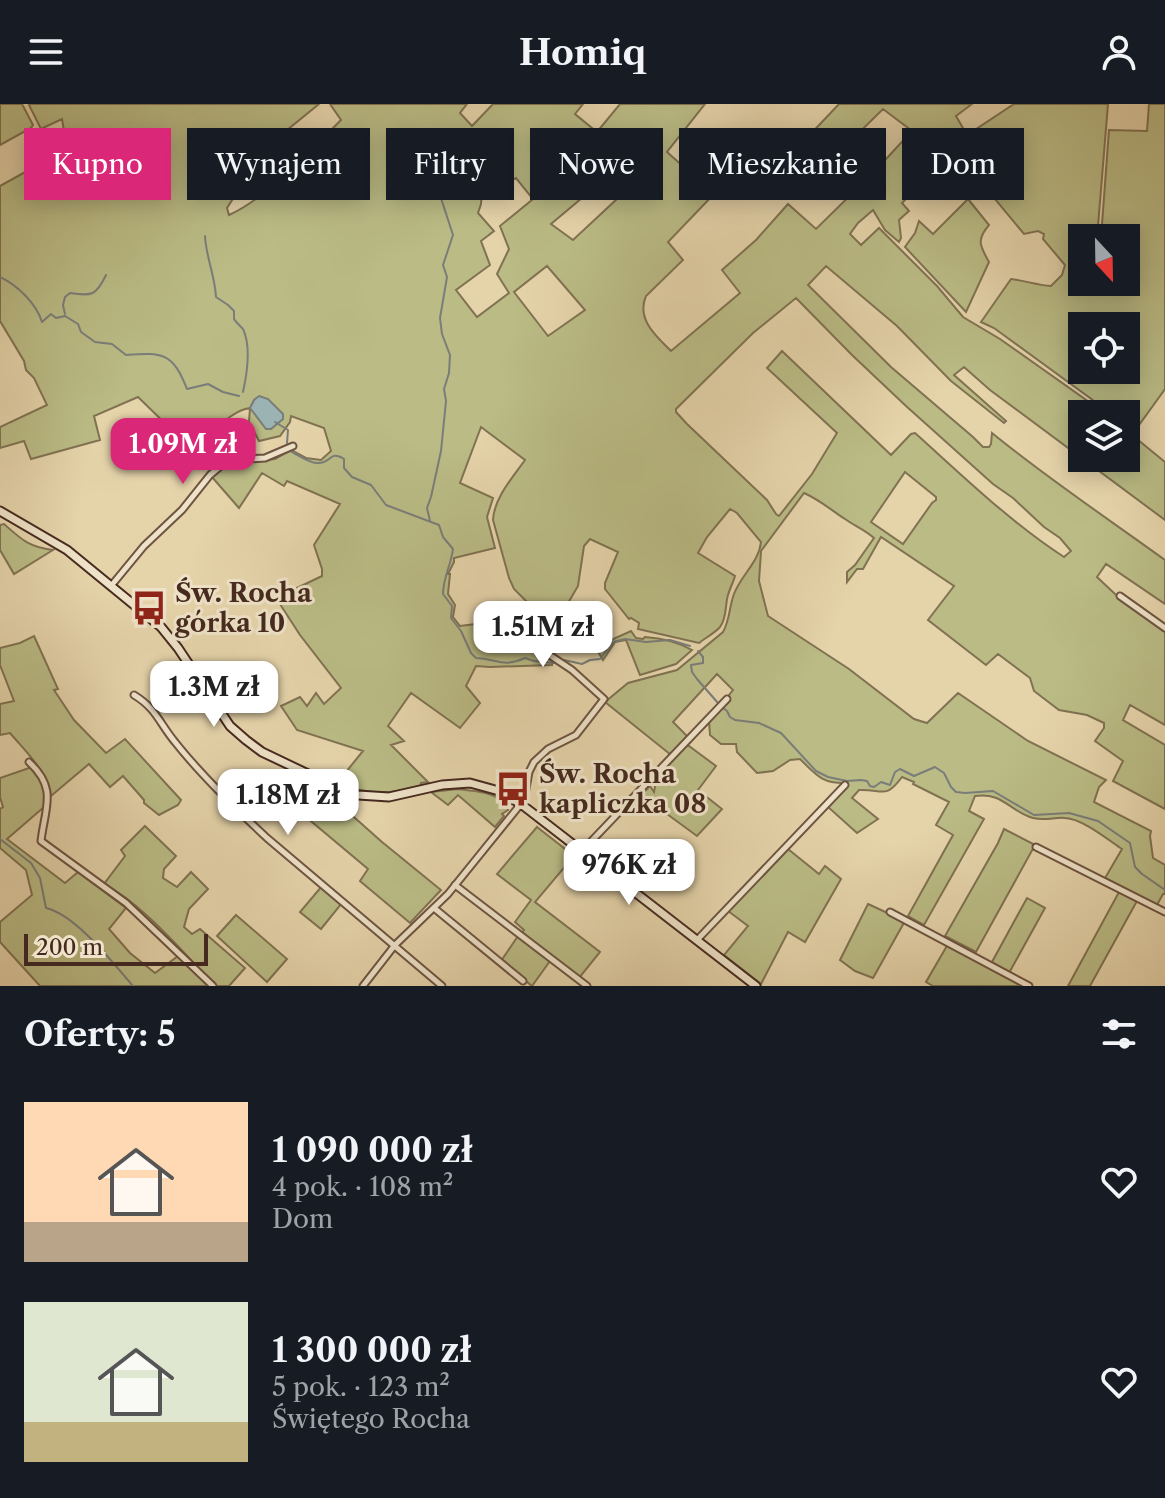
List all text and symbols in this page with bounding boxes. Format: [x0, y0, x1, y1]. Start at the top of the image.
icon: menu [24, 30, 68, 74]
text: Homiq [519, 30, 646, 74]
icon: person [1097, 30, 1141, 74]
chip: Kupno [24, 128, 171, 200]
chip: Wynajem [187, 128, 370, 200]
chip: Filtry [386, 128, 514, 200]
chip: Nowe [530, 128, 663, 200]
chip: Mieszkanie [679, 128, 886, 200]
chip: Dom [902, 128, 1024, 200]
north arrow [1068, 224, 1140, 296]
map controls [1068, 224, 1140, 472]
button: locate [1068, 312, 1140, 384]
button: layers [1068, 400, 1140, 472]
pin: 1.09M zł [100, 418, 266, 486]
text: 1.09M zł [129, 428, 237, 460]
place label: Św. Rocha górka 10 [174, 577, 313, 639]
bus stop icon: Św. Rocha górka 10 [130, 589, 168, 627]
pin: 1.51M zł [460, 601, 626, 669]
text: 1.51M zł [491, 611, 595, 643]
pin: 1.3M zł [140, 661, 288, 729]
text: 1.3M zł [168, 671, 260, 703]
place label: Św. Rocha kapliczka 08 [539, 758, 706, 820]
pin: 1.18M zł [205, 769, 371, 837]
bus stop icon: Św. Rocha kapliczka 08 [494, 770, 532, 808]
text: 1.18M zł [236, 779, 340, 811]
pin: 976K zł [555, 839, 703, 907]
text: 976K zł [582, 849, 676, 881]
scale bar [24, 930, 208, 966]
text: 200 m [36, 934, 103, 961]
icon: filters [1097, 1012, 1141, 1056]
text: Oferty: 5 [24, 1013, 176, 1055]
text: 1 090 000 zł [272, 1129, 473, 1171]
icon: home [88, 1134, 184, 1230]
icon: heart [1097, 1160, 1141, 1204]
text: 4 pok. · 108 m² [272, 1171, 454, 1203]
text: Dom [272, 1203, 333, 1235]
text: 1 300 000 zł [272, 1329, 472, 1371]
icon: home [88, 1334, 184, 1430]
icon: heart [1097, 1360, 1141, 1404]
text: 5 pok. · 123 m² [272, 1371, 450, 1403]
text: Świętego Rocha [272, 1403, 470, 1435]

